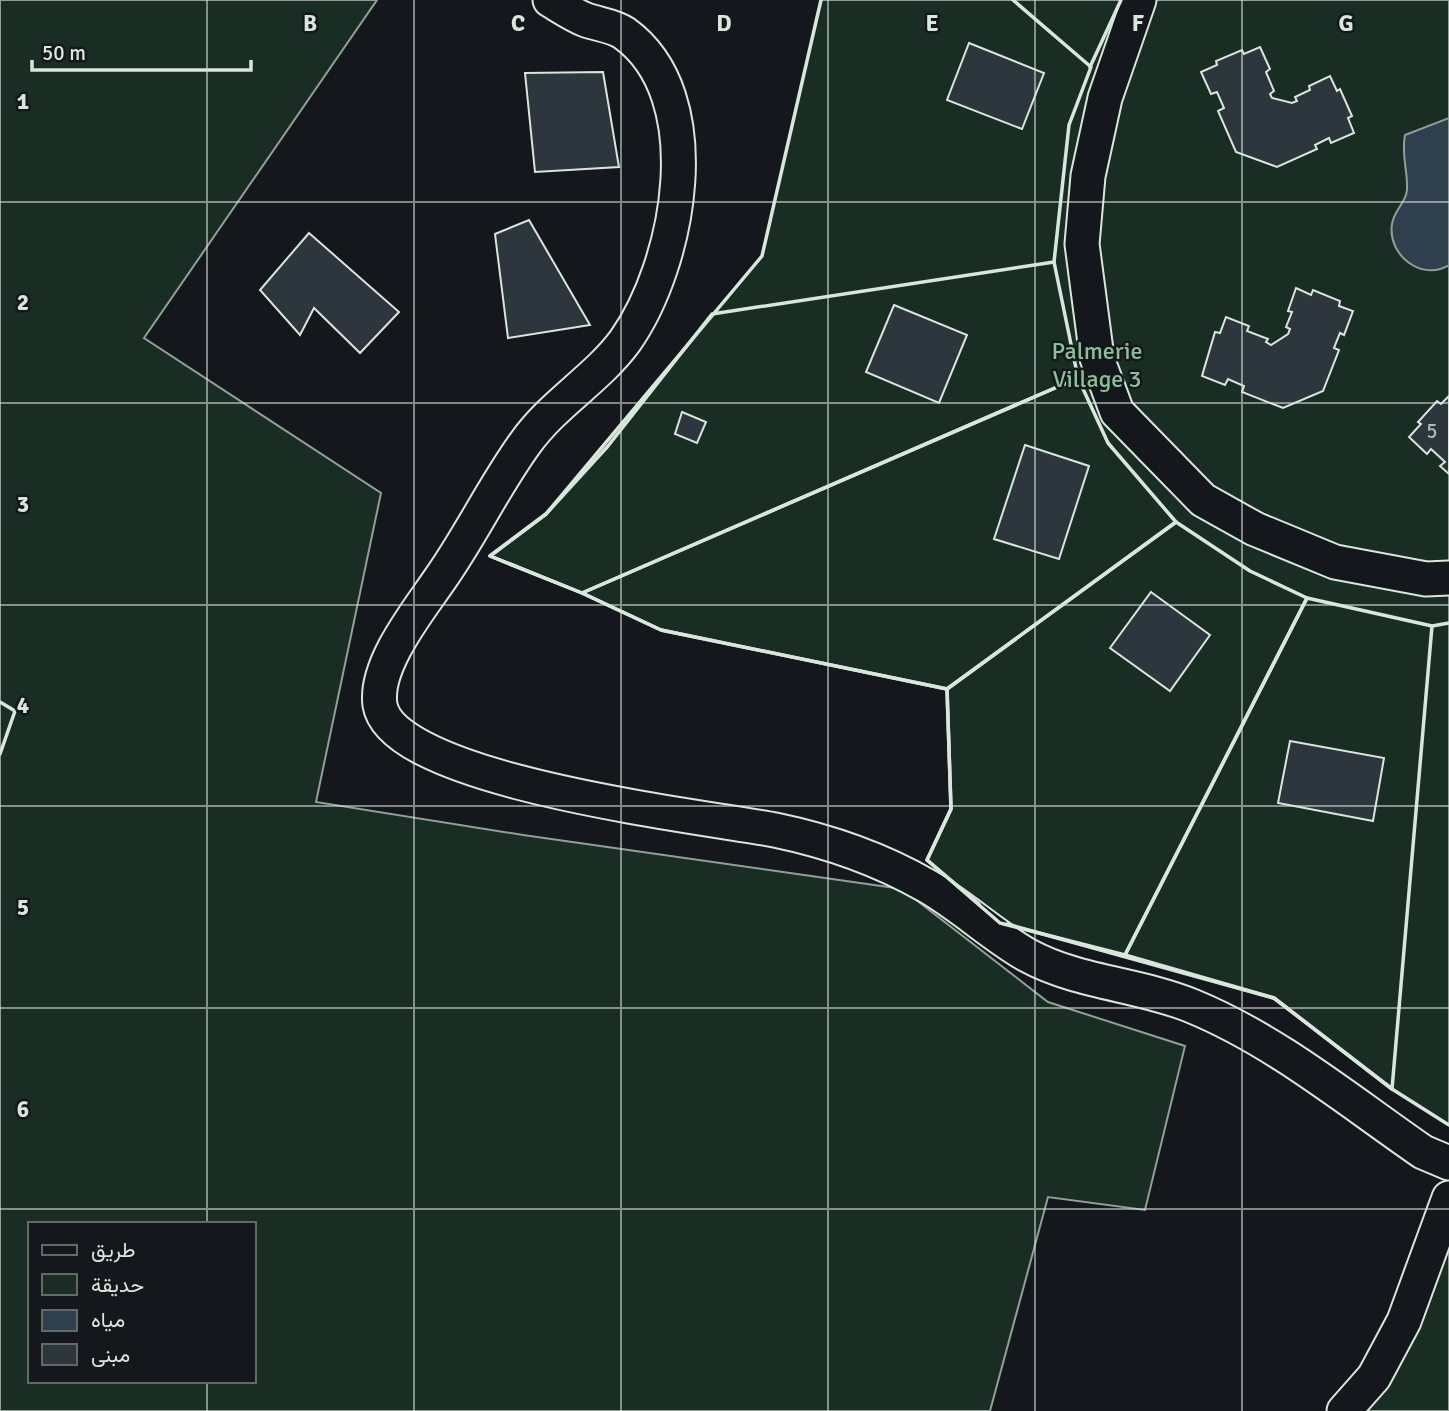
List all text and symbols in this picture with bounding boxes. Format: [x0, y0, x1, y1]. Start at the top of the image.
text: B [303, 9, 317, 38]
text: C [511, 9, 525, 38]
text: D [716, 9, 732, 38]
text: E [925, 9, 939, 38]
text: F [1132, 9, 1144, 38]
text: G [1338, 9, 1354, 38]
scale bar [32, 28, 250, 72]
text: 50 m [42, 40, 86, 66]
text: 1 [17, 87, 29, 116]
text: 2 [17, 288, 29, 317]
park label: Palmerie Village 3 [1051, 336, 1143, 394]
house number: 5 [1426, 418, 1438, 444]
text: 3 [17, 490, 29, 519]
text: 4 [17, 691, 29, 720]
text: 5 [17, 893, 29, 922]
text: 6 [17, 1095, 29, 1124]
legend [28, 1222, 256, 1383]
text: طريق [91, 1237, 136, 1263]
text: حديقة [91, 1272, 144, 1298]
text: مياه [91, 1307, 125, 1333]
text: مبنى [91, 1342, 130, 1368]

